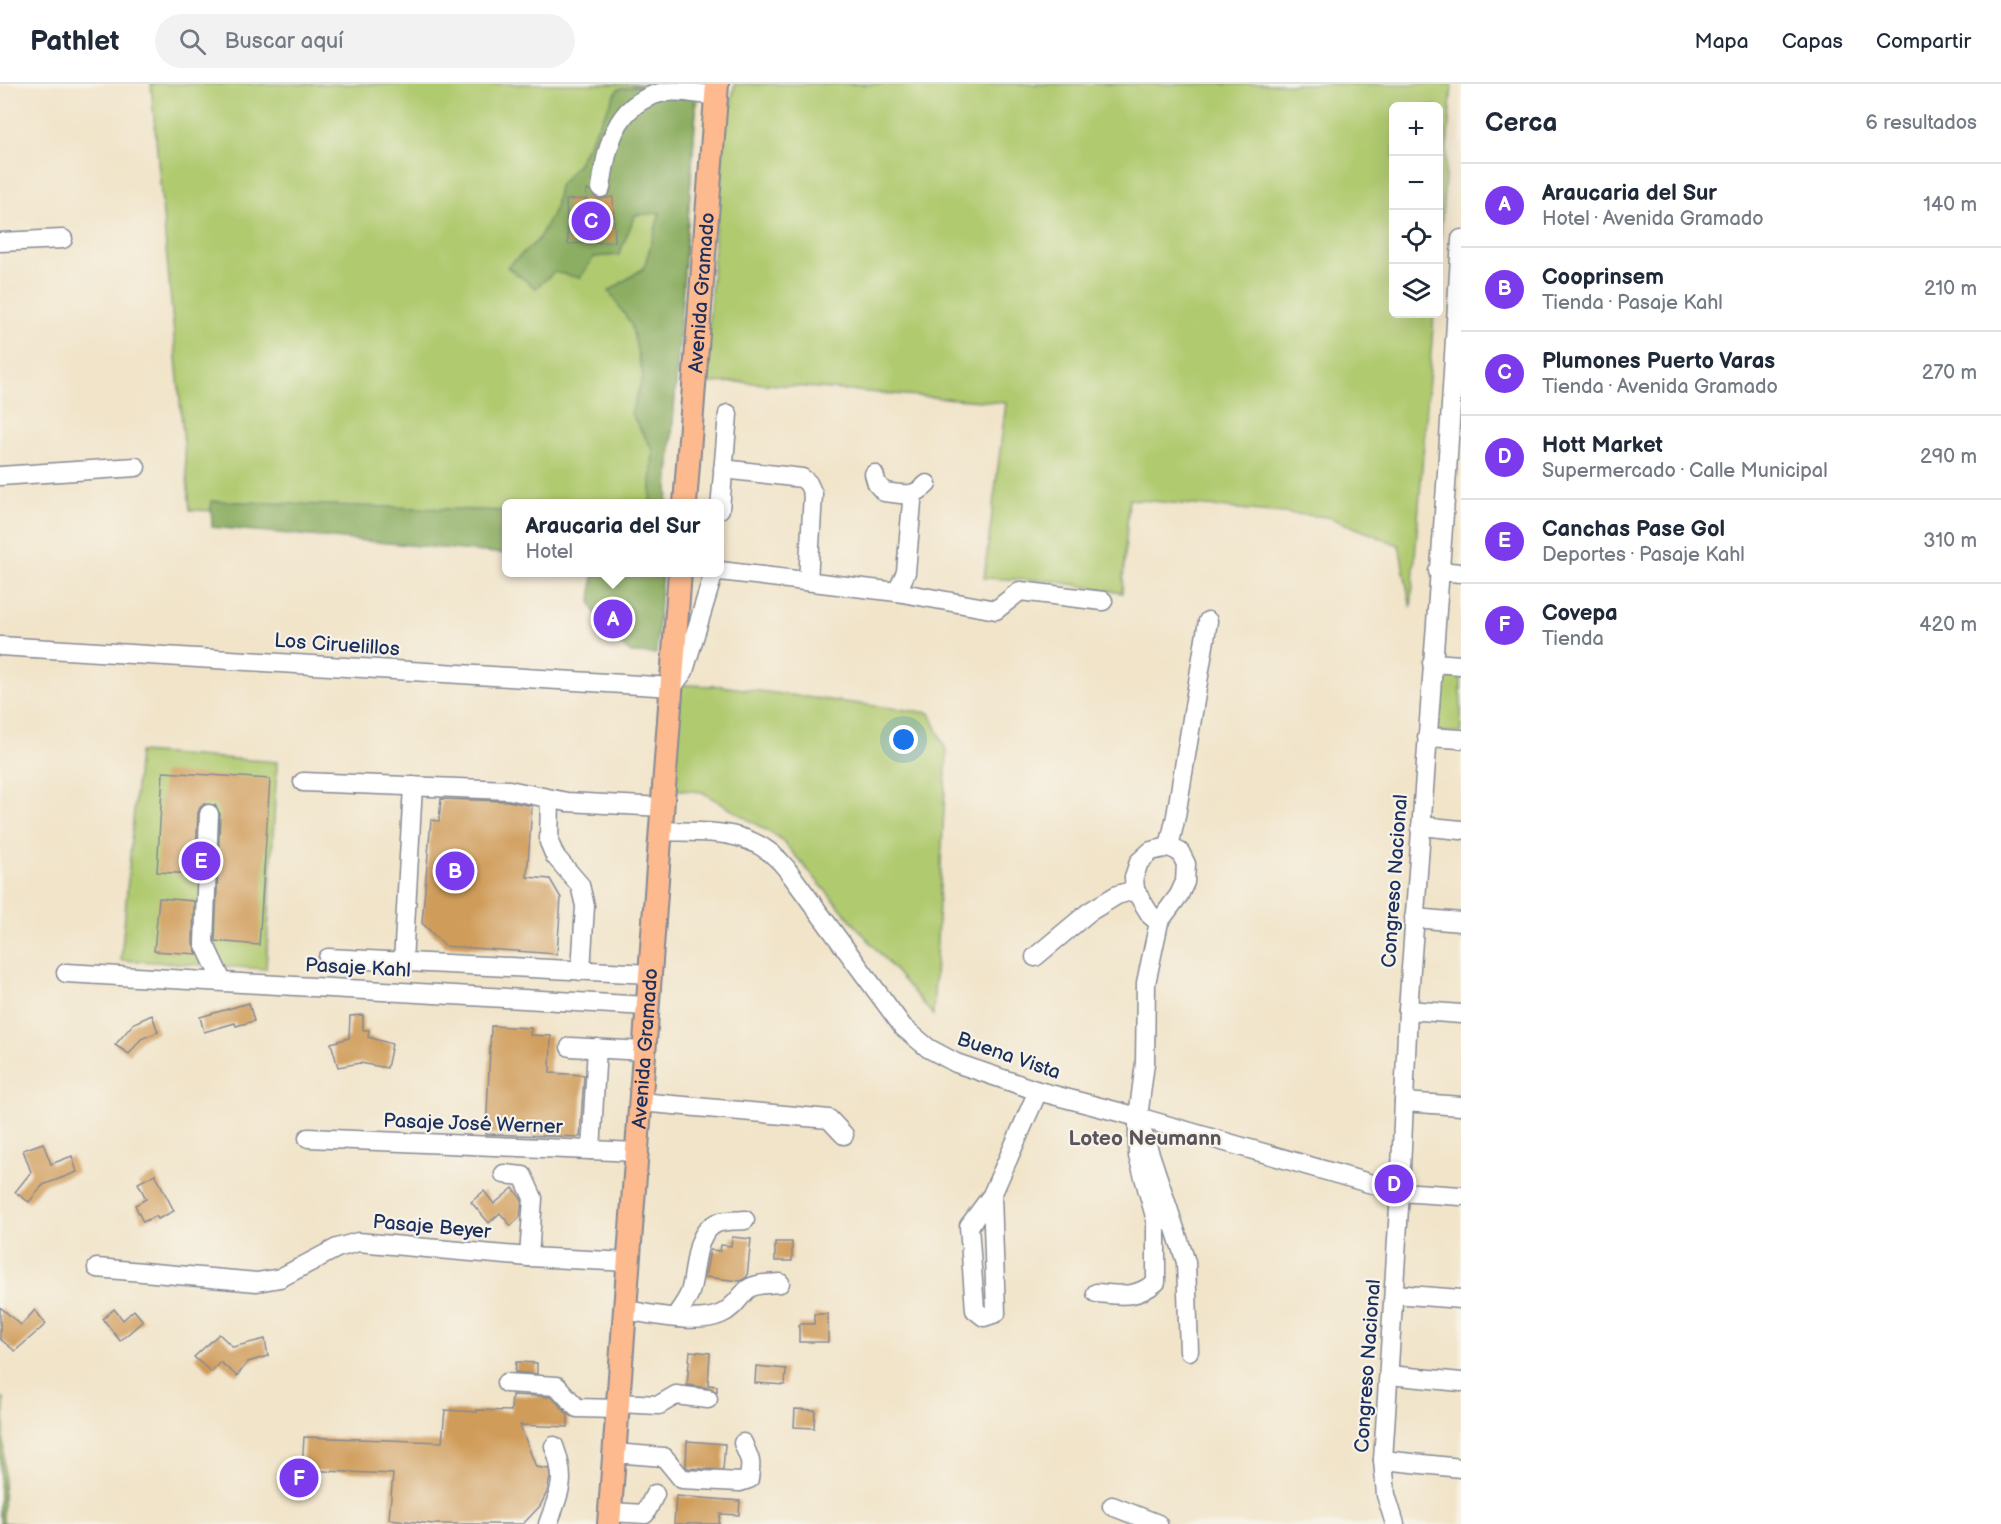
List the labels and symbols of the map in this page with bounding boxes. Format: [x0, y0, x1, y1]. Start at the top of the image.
pin: C [572, 198, 610, 244]
street label: Avenida Gramado [684, 212, 720, 374]
pin: A [594, 596, 632, 642]
street label: Los Ciruelillos [273, 629, 401, 661]
your location [889, 725, 918, 754]
street label: Congreso Nacional [1377, 794, 1413, 969]
pin: E [182, 838, 220, 884]
pin: B [436, 848, 474, 894]
street label: Pasaje Kahl [304, 953, 411, 983]
street label: Avenida Gramado [628, 967, 663, 1130]
street label: Buena Vista [954, 1027, 1064, 1085]
street label: Pasaje José Werner [383, 1109, 564, 1139]
district label: Loteo Neumann [1068, 1126, 1222, 1151]
pin: D [1374, 1162, 1414, 1206]
street label: Pasaje Beyer [372, 1210, 493, 1244]
street label: Congreso Nacional [1350, 1279, 1386, 1454]
pin: F [280, 1456, 318, 1500]

